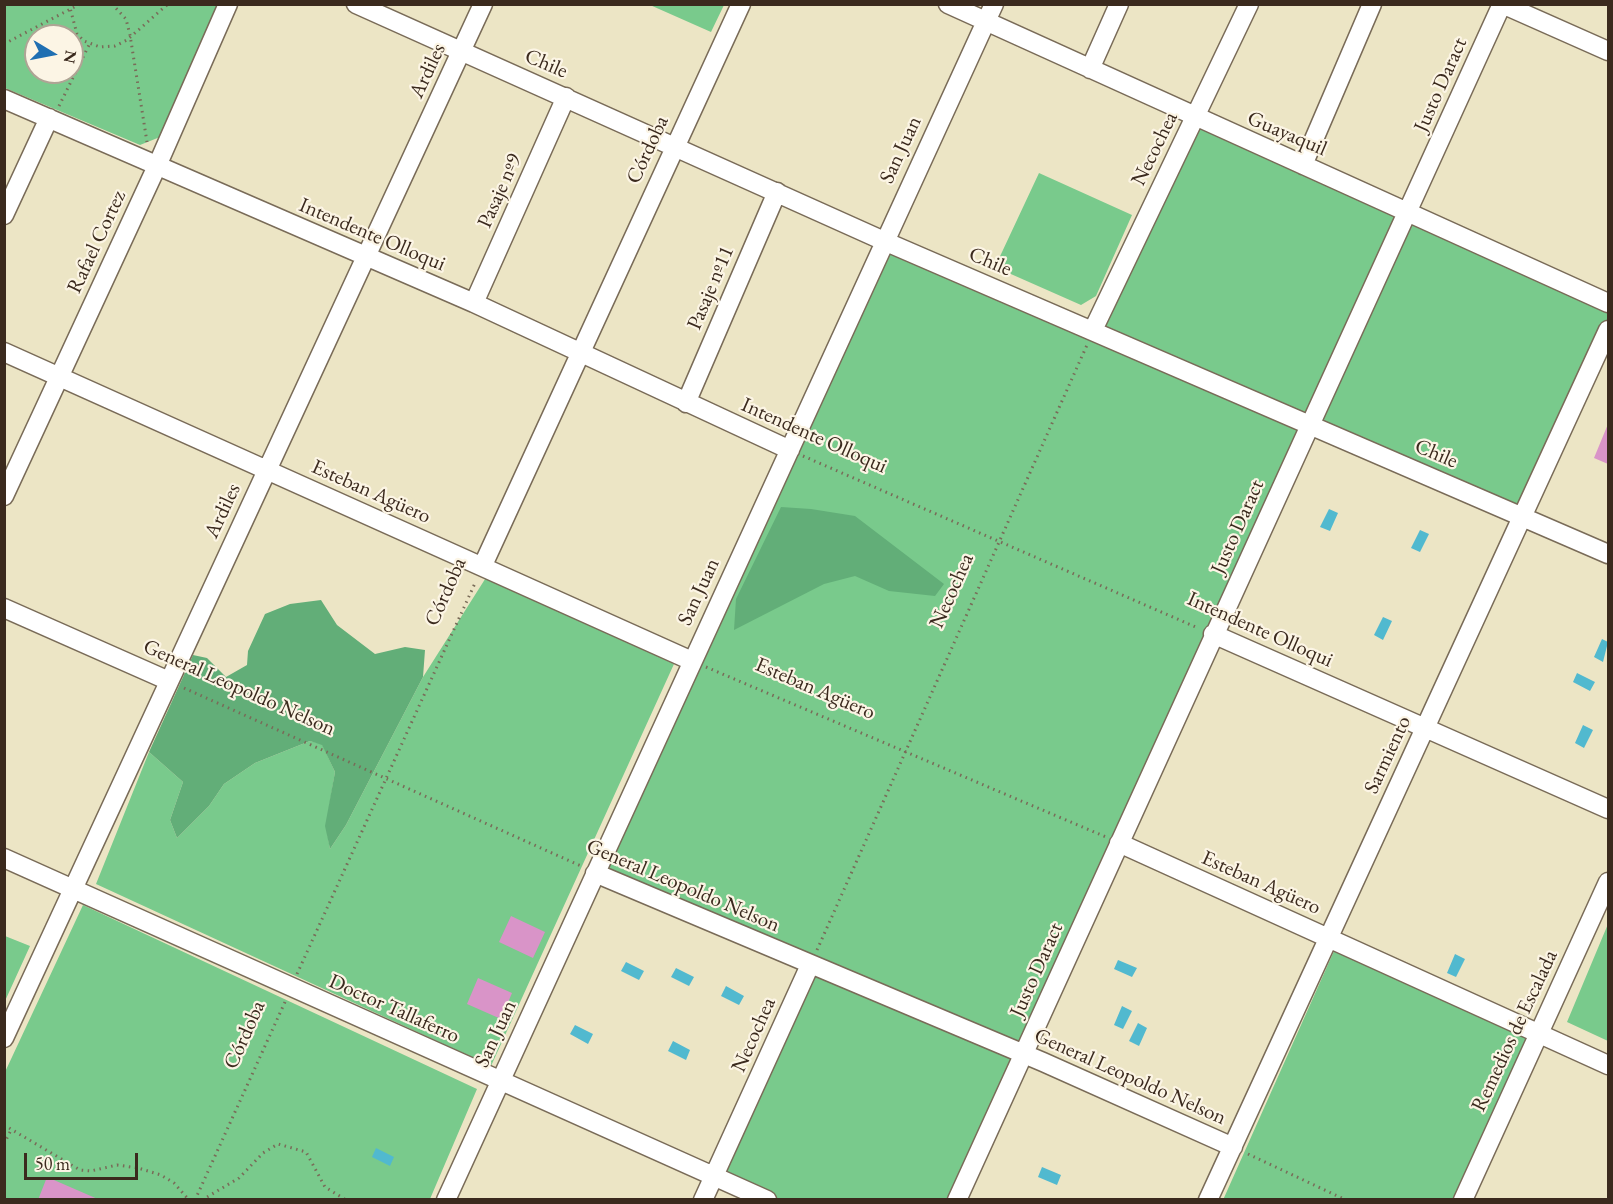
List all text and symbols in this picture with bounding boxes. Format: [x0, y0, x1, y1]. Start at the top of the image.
north arrow [24, 24, 84, 84]
street label: Justo Daract [1409, 34, 1473, 136]
street label: Ardiles [404, 40, 452, 102]
street label: Chile [521, 44, 571, 84]
text: N [59, 49, 82, 65]
street label: Guayaquil [1243, 106, 1331, 162]
street label: Necochea [1126, 108, 1184, 190]
street label: Córdoba [621, 112, 675, 188]
street label: San Juan [875, 112, 927, 188]
street label: Pasaje nº9 [472, 150, 528, 232]
street label: Rafael Cortez [62, 187, 132, 297]
street label: Intendente Olloqui [295, 193, 449, 277]
street label: Pasaje nº11 [682, 242, 740, 334]
street label: Chile [965, 242, 1015, 282]
street label: Intendente Olloqui [737, 393, 891, 479]
street label: Chile [1411, 434, 1461, 474]
street label: Esteban Agüero [307, 454, 435, 530]
street label: Justo Daract [1206, 476, 1270, 578]
street label: Ardiles [199, 480, 247, 542]
street label: Necochea [924, 550, 980, 632]
street label: Córdoba [420, 554, 472, 630]
street label: San Juan [673, 554, 725, 630]
street label: Intendente Olloqui [1183, 587, 1337, 673]
street label: General Leopoldo Nelson [139, 634, 339, 742]
street label: Esteban Agüero [751, 652, 879, 726]
street label: Sarmiento [1359, 712, 1417, 798]
street label: General Leopoldo Nelson [583, 834, 783, 938]
street label: Esteban Agüero [1197, 845, 1325, 921]
street label: Justo Daract [1005, 919, 1069, 1021]
street label: Remedios de Escalada [1467, 946, 1563, 1116]
street label: Doctor Tallaferro [325, 969, 463, 1049]
street label: Necochea [726, 994, 782, 1076]
street label: San Juan [470, 996, 522, 1072]
street label: Córdoba [219, 997, 271, 1073]
street label: General Leopoldo Nelson [1030, 1023, 1230, 1131]
scale bar [27, 1141, 141, 1179]
text: 50 m [35, 1152, 70, 1175]

